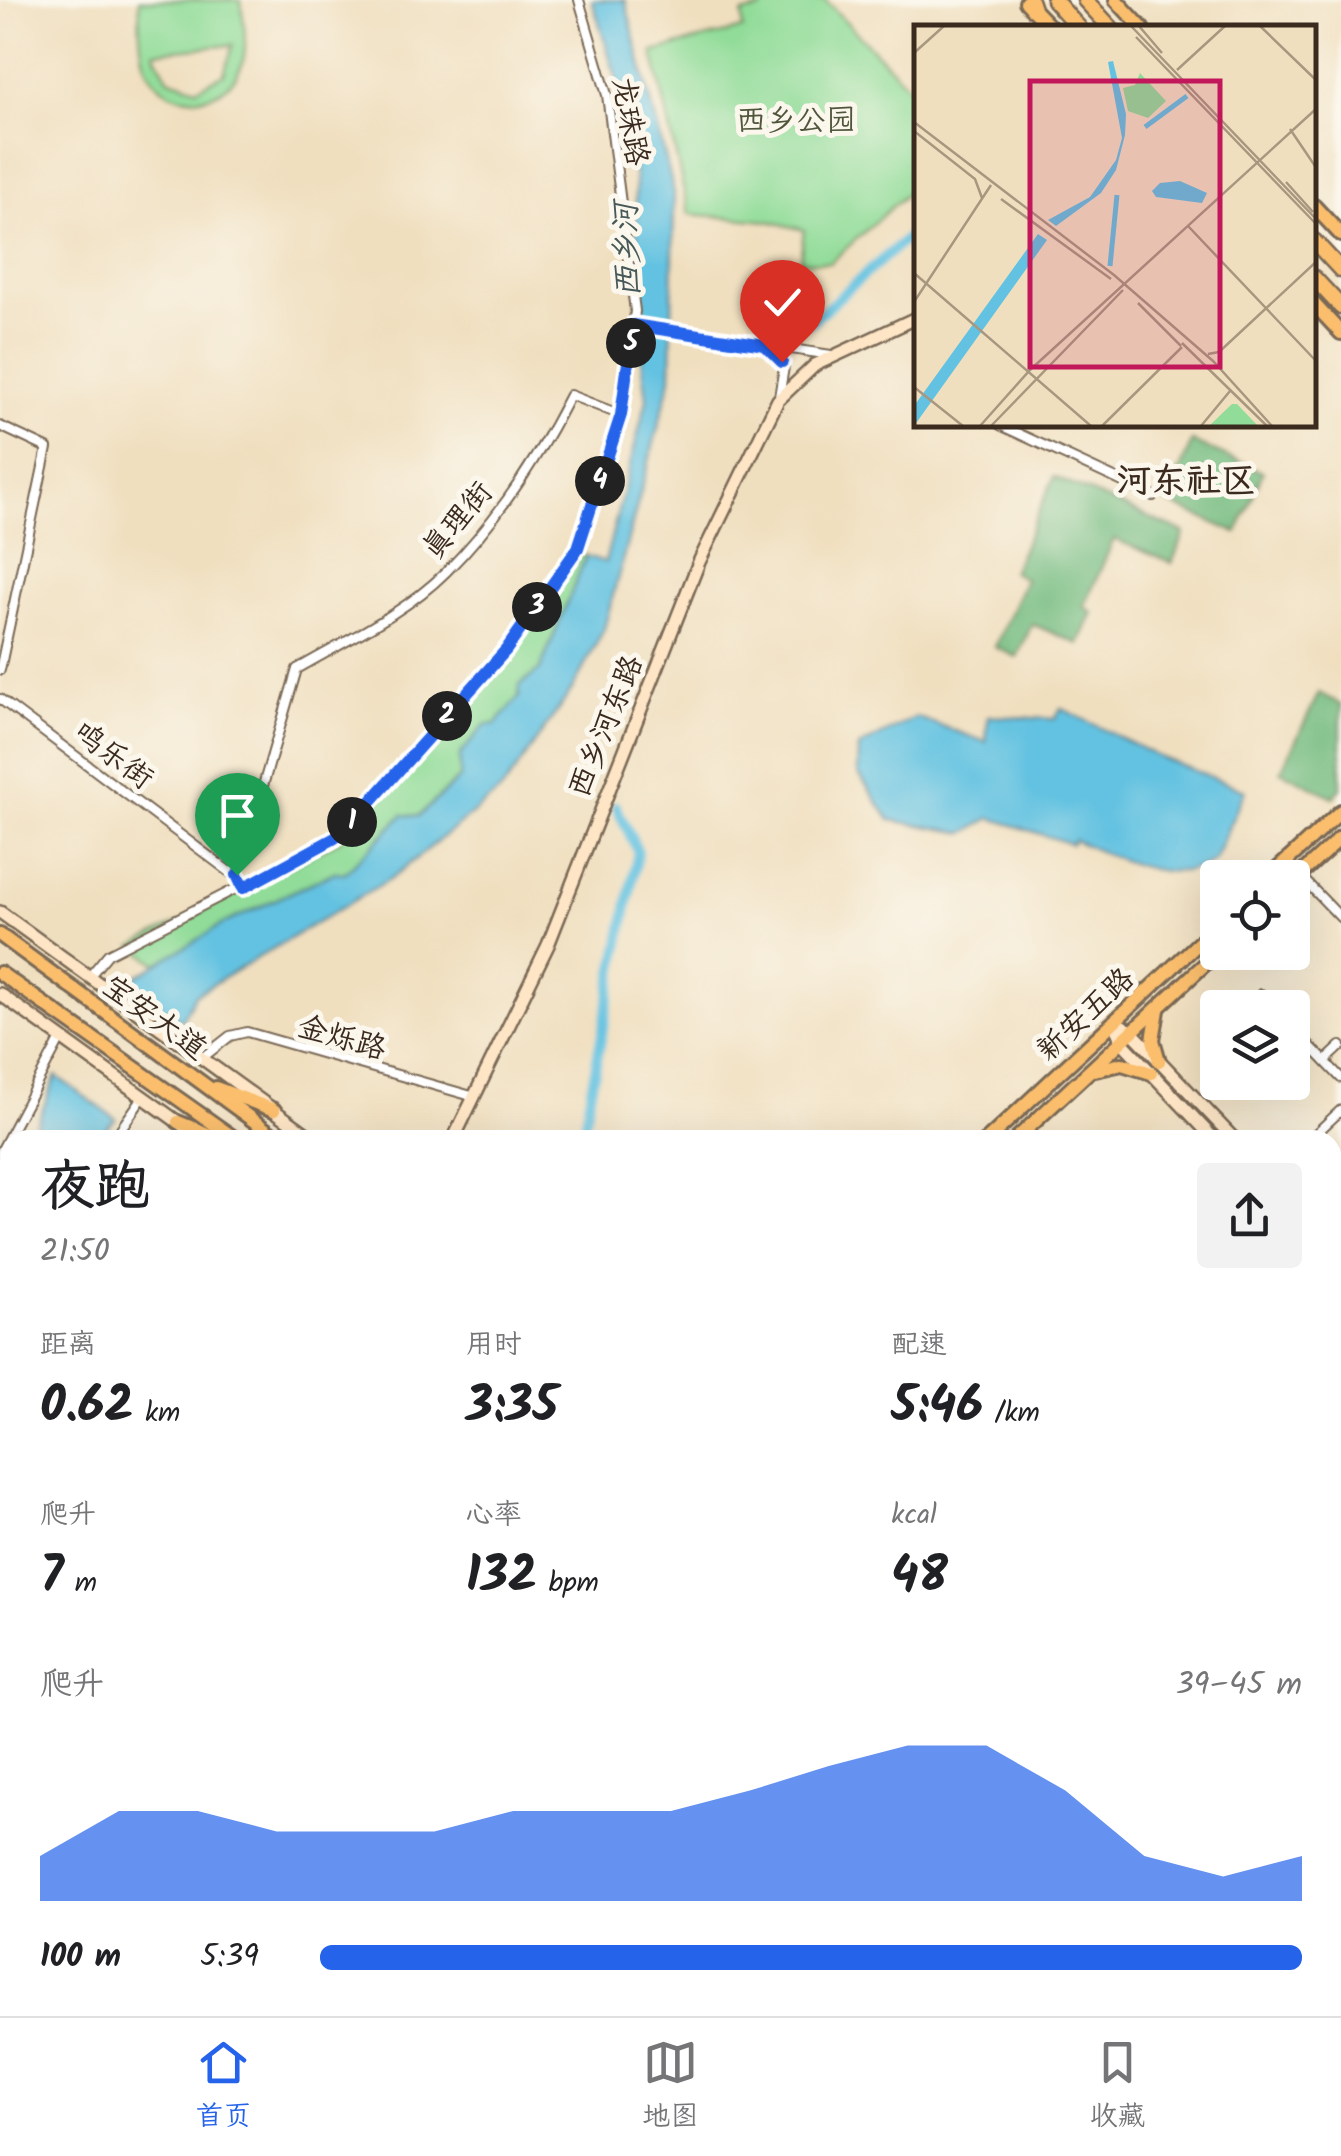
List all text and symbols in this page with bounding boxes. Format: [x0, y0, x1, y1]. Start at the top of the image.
inset map [914, 25, 1316, 428]
street label: 龙珠路 [598, 73, 660, 170]
park label: 西乡公园 [736, 98, 856, 146]
water label: 西乡河 [601, 196, 656, 299]
pin [740, 260, 825, 363]
icon: check [755, 275, 810, 330]
pin: 5 [606, 318, 656, 368]
text: 5 [624, 320, 638, 365]
district label: 河东社区 [1116, 455, 1256, 511]
pin: 4 [575, 456, 625, 506]
text: 4 [592, 458, 608, 503]
street label: 真理街 [411, 471, 506, 571]
pin: 3 [512, 582, 562, 632]
text: 3 [529, 584, 545, 629]
street label: 西乡河东路 [557, 648, 657, 805]
pin: 2 [422, 691, 472, 741]
text: 2 [439, 693, 455, 738]
street label: 鸣乐街 [62, 710, 163, 803]
pin [195, 773, 280, 876]
icon: arrive [210, 788, 265, 843]
pin: 1 [327, 797, 377, 847]
text: 1 [348, 799, 356, 844]
map controls [1200, 860, 1310, 1100]
button: locate [1200, 860, 1310, 970]
street label: 新安五路 [1026, 957, 1147, 1074]
street label: 宝安大道 [91, 964, 216, 1073]
button: layers [1200, 990, 1310, 1100]
street label: 金烁路 [292, 1003, 391, 1074]
text: 夜跑 [40, 1146, 150, 1233]
button: share [1197, 1163, 1302, 1268]
text: 21:50 [40, 1227, 110, 1278]
text: 距离 [40, 1323, 96, 1368]
text: 用时 [466, 1323, 522, 1368]
text: 配速 [891, 1323, 947, 1368]
text: 0.62 [40, 1368, 134, 1448]
text: 3:35 [466, 1368, 558, 1448]
text: 5:46 [891, 1368, 983, 1448]
text: km [134, 1391, 180, 1436]
text: /km [983, 1391, 1040, 1436]
text: 爬升 [40, 1493, 96, 1538]
text: 心率 [466, 1493, 522, 1538]
text: kcal [891, 1493, 937, 1538]
text: 7 [40, 1538, 64, 1618]
text: 132 [466, 1538, 537, 1618]
text: 48 [891, 1538, 948, 1618]
text: m [64, 1561, 97, 1606]
text: bpm [537, 1561, 599, 1606]
text: 爬升 [40, 1660, 104, 1711]
text: 39–45 m [1175, 1660, 1302, 1711]
text: 100 m [40, 1932, 121, 1983]
text: 5:39 [200, 1932, 259, 1983]
tab: 首页 [195, 2035, 252, 2140]
tab: 地图 [642, 2035, 699, 2140]
tab: 收藏 [1089, 2035, 1146, 2140]

